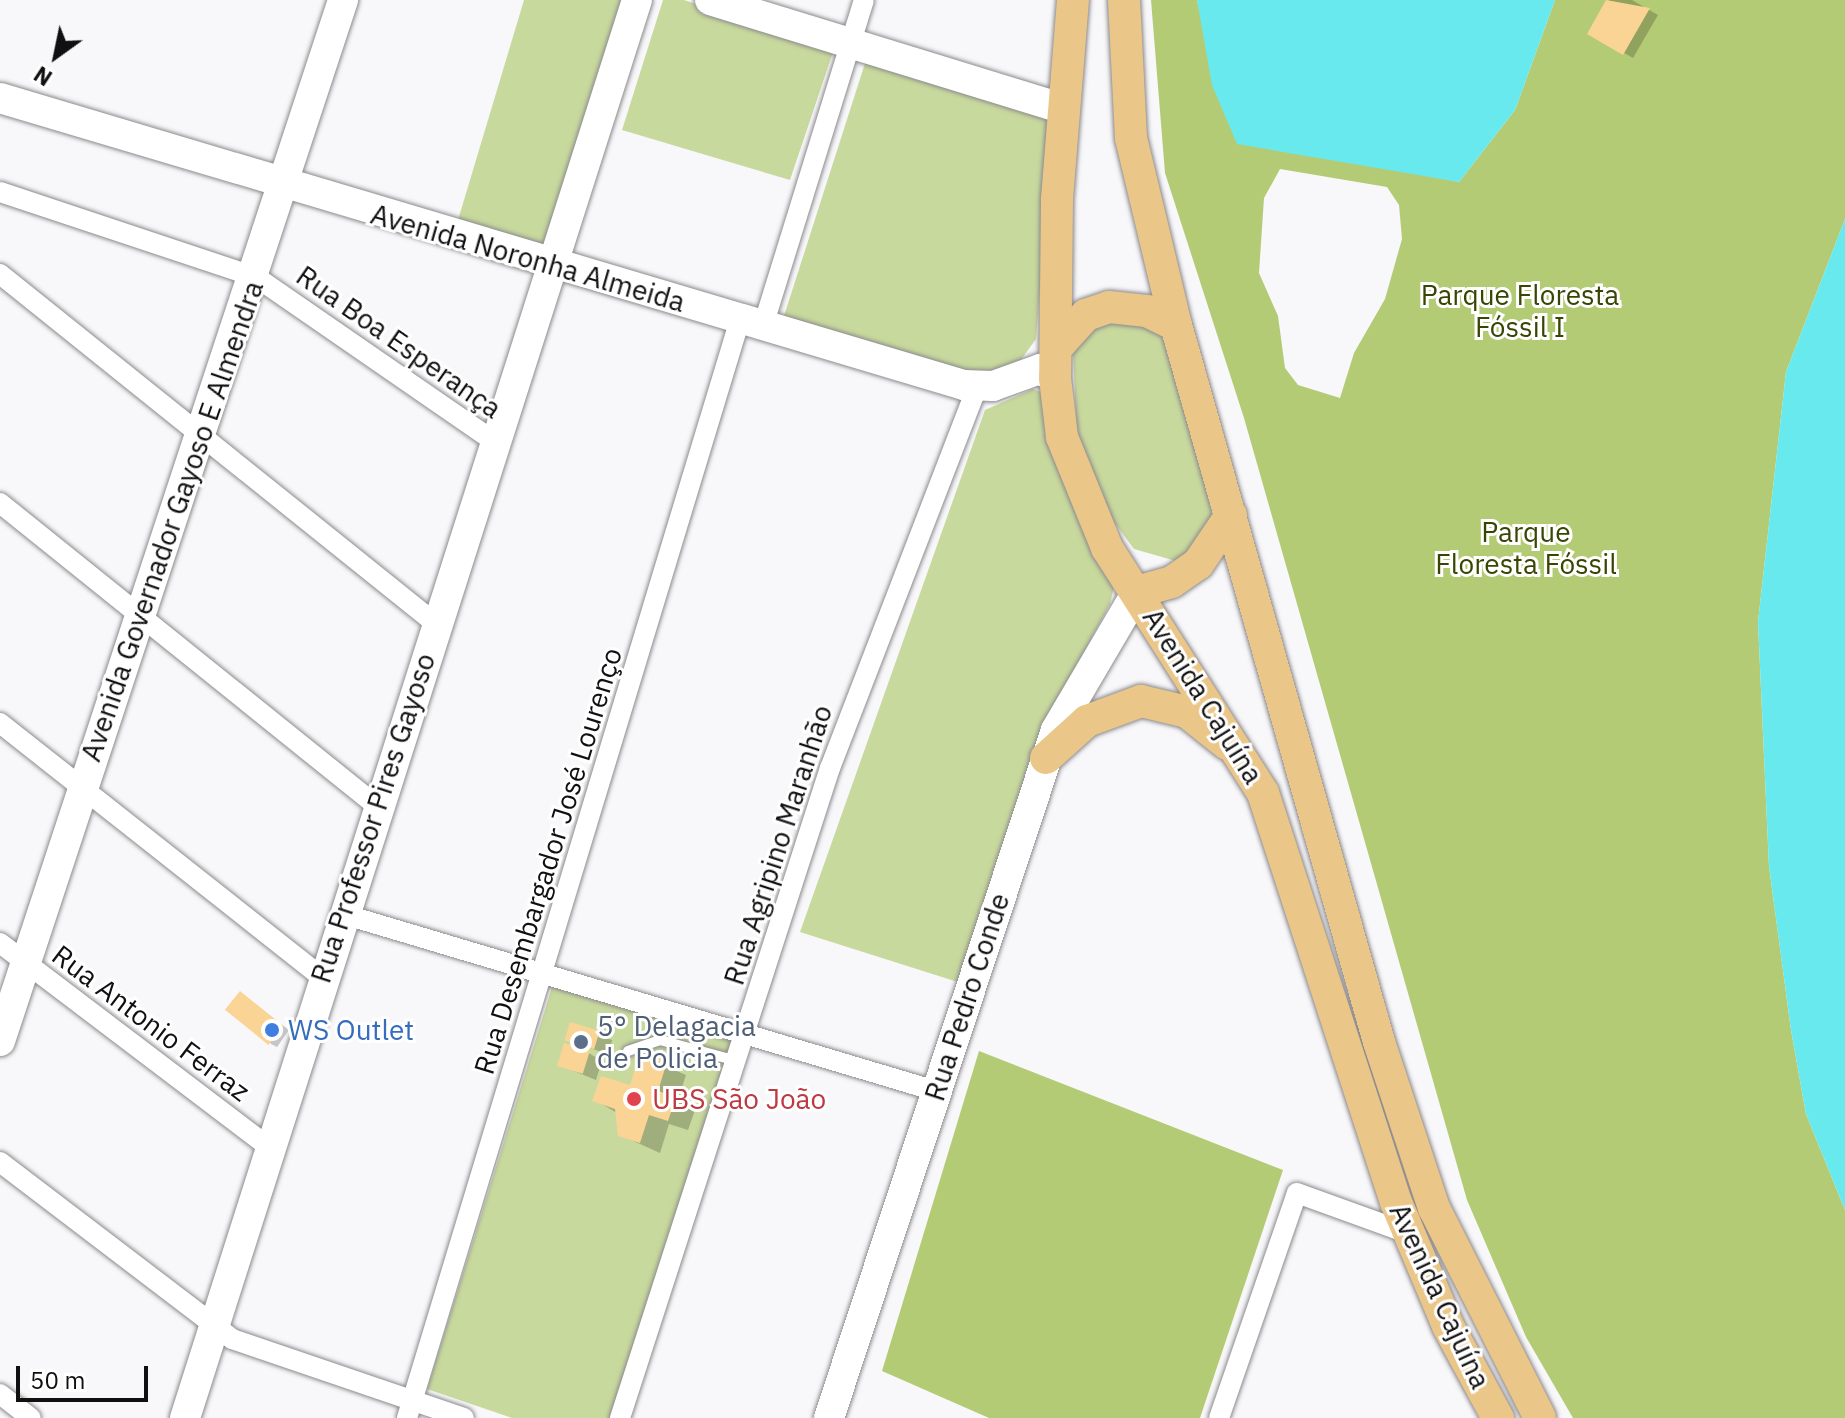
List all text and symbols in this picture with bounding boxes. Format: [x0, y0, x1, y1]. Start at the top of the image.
north arrow [16, 16, 96, 96]
text: N [28, 60, 57, 93]
street label: Avenida Noronha Almeida [367, 197, 689, 319]
street label: Rua Boa Esperança [290, 259, 508, 425]
street label: Avenida Governador Gayoso E Almendra [74, 276, 270, 766]
park label: Parque Floresta Fóssil I [1421, 278, 1619, 344]
park label: Parque Floresta Fóssil [1435, 515, 1617, 581]
street label: Avenida Cajuína [1136, 602, 1270, 790]
street label: Rua Desembargador José Lourenço [467, 644, 629, 1078]
street label: Rua Professor Pires Gayoso [304, 649, 442, 987]
street label: Rua Agripino Maranhão [717, 701, 839, 989]
street label: Rua Pedro Conde [918, 889, 1016, 1105]
street label: Rua Antonio Ferraz [46, 938, 256, 1108]
place label: 5° Delagacia de Policia [597, 1009, 756, 1075]
place label: WS Outlet [288, 1013, 414, 1047]
marker: WS Outlet [263, 1021, 281, 1039]
marker: 5° Delagacia de Policia [572, 1033, 590, 1051]
place label: UBS São João [652, 1082, 826, 1116]
marker: UBS São João [623, 1088, 645, 1110]
street label: Avenida Cajuína [1382, 1198, 1498, 1394]
scale bar [20, 1350, 152, 1400]
text: 50 m [30, 1364, 85, 1396]

